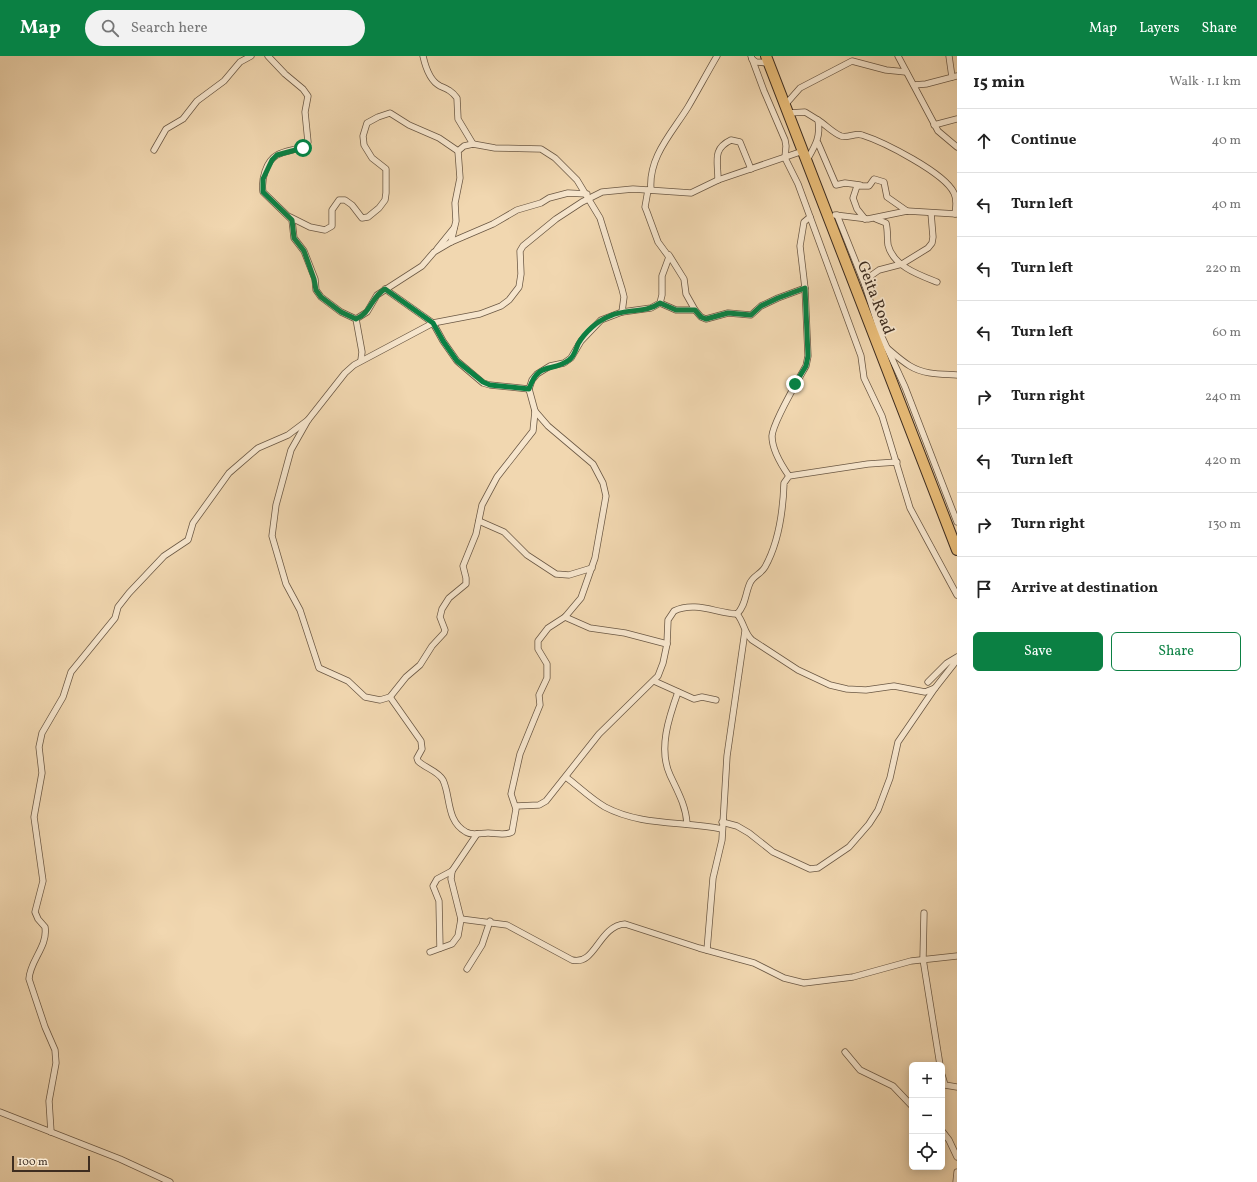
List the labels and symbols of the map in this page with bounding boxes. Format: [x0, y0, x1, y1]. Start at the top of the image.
route start [294, 139, 312, 157]
street label: Geita Road [851, 258, 899, 338]
route end [786, 375, 804, 393]
scale bar [12, 1154, 90, 1173]

